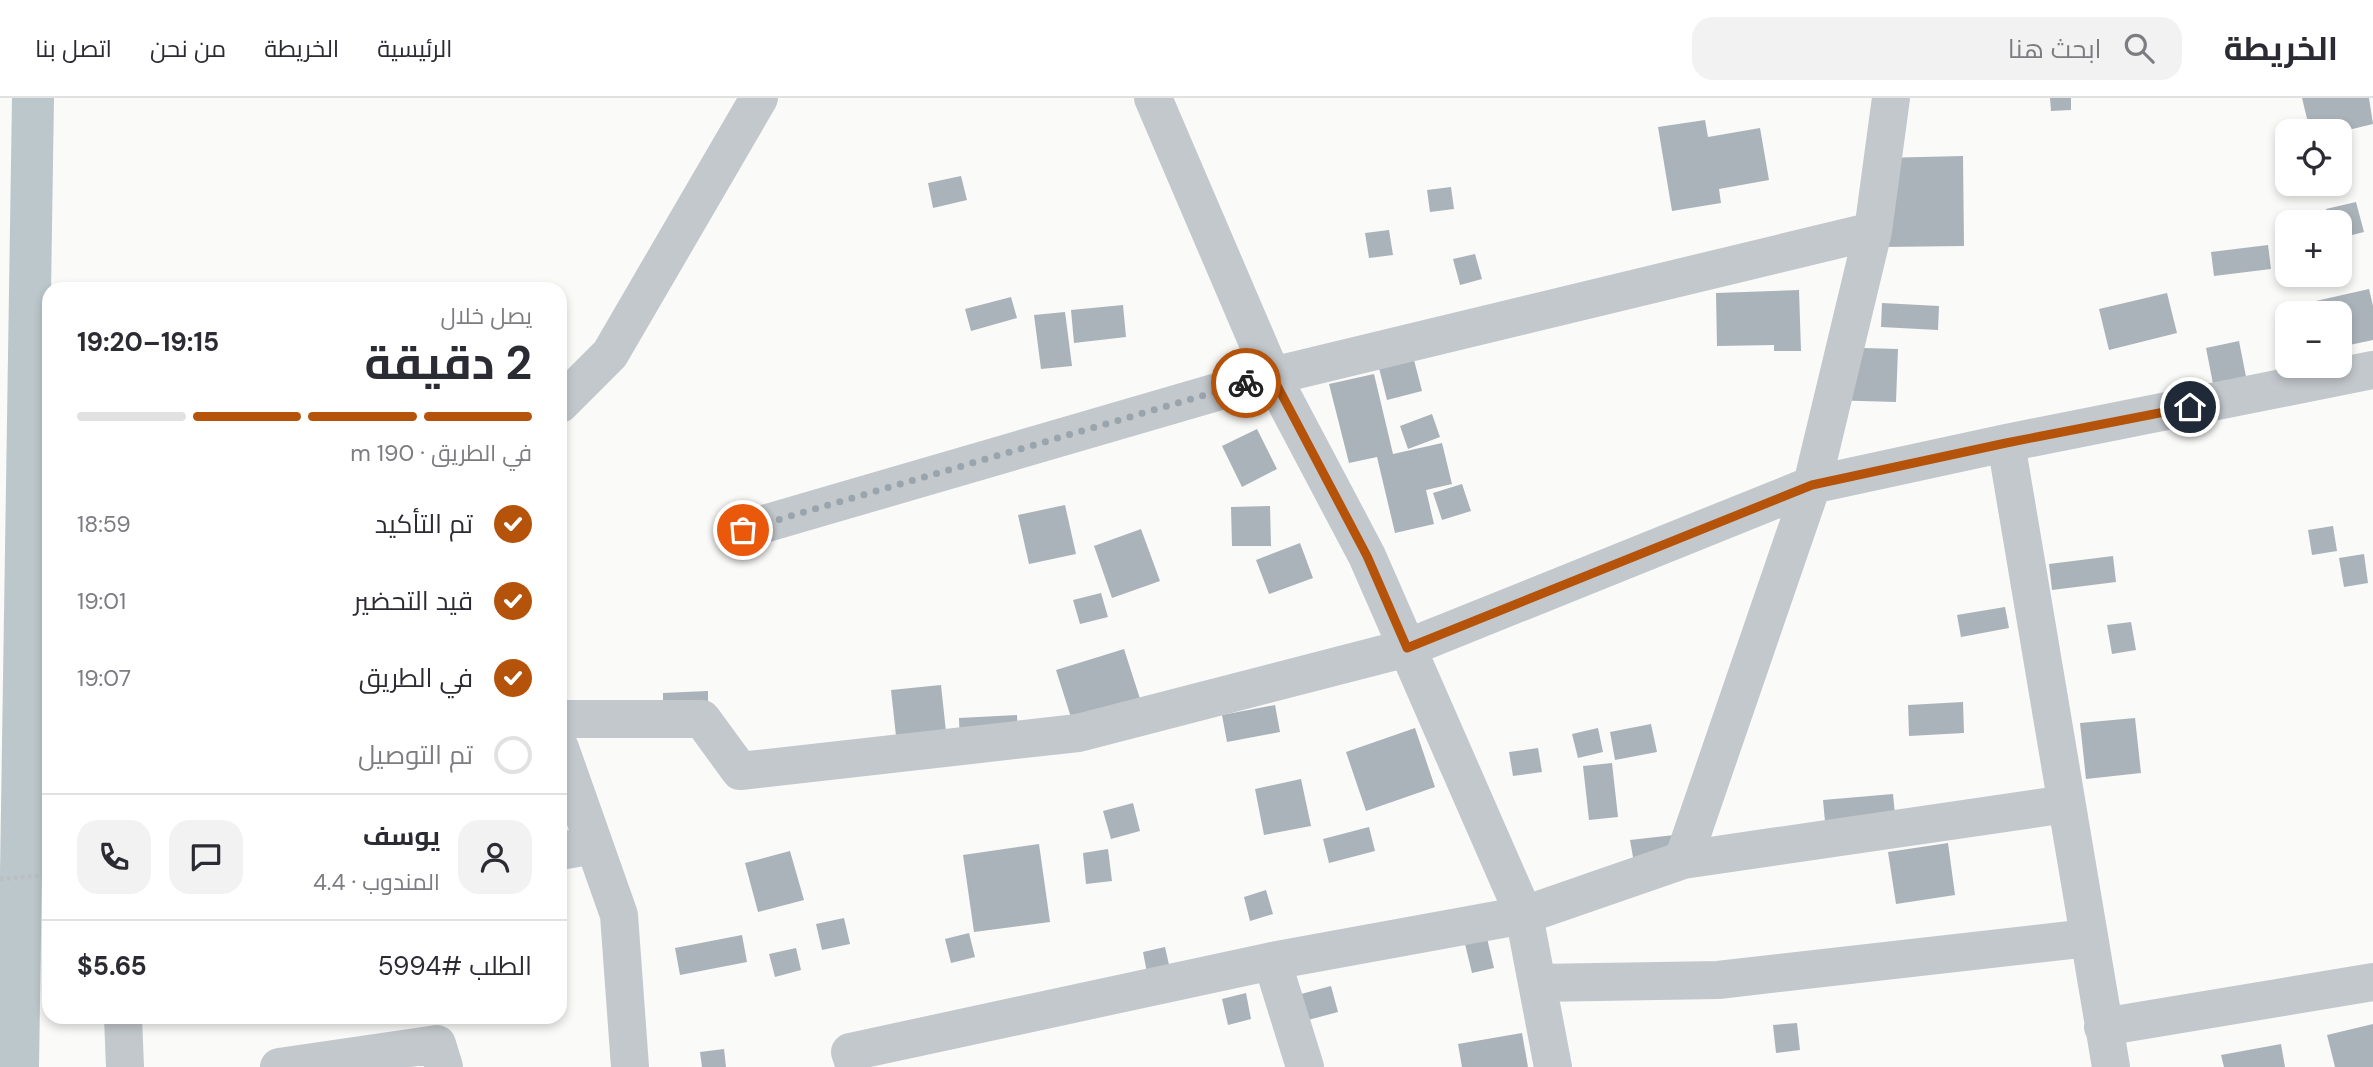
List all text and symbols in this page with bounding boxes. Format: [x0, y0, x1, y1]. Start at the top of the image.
search box [1692, 17, 2182, 80]
text: الخريطة [2224, 27, 2338, 70]
icon: search [2120, 29, 2158, 67]
text: ابحث هنا [2008, 32, 2102, 66]
text: اتصل بنا [35, 33, 112, 64]
text: من نحن [150, 33, 226, 64]
text: الخريطة [264, 33, 339, 64]
text: الرئيسية [377, 33, 452, 64]
map controls [2275, 119, 2352, 378]
button: locate [2275, 119, 2352, 196]
button: + [2275, 210, 2352, 287]
text: يصل خلال [441, 301, 532, 331]
button: − [2275, 301, 2352, 378]
text: 19:15–19:20 [77, 325, 219, 359]
text: 2 دقيقة [365, 333, 532, 393]
courier [1211, 348, 1281, 418]
icon: bike [1227, 364, 1265, 402]
pin [2160, 377, 2220, 437]
icon: home [2171, 388, 2209, 426]
text: في الطريق · 190 m [350, 438, 532, 468]
pin [713, 500, 773, 560]
icon: check [494, 505, 532, 543]
text: تم التأكيد [375, 507, 473, 541]
text: 18:59 [77, 509, 131, 539]
icon: bag [724, 511, 762, 549]
icon: check [494, 582, 532, 620]
text: قيد التحضير [354, 584, 473, 618]
text: 19:01 [77, 586, 126, 616]
icon: check [494, 659, 532, 697]
text: في الطريق [359, 661, 473, 695]
text: 19:07 [77, 663, 131, 693]
text: تم التوصيل [358, 738, 473, 772]
text: يوسف [363, 819, 440, 853]
button: phone [77, 820, 151, 894]
button: chat [169, 820, 243, 894]
button: person [458, 820, 532, 894]
text: المندوب · 4.4 [313, 867, 440, 897]
text: $5.65 [77, 949, 147, 983]
text: الطلب #5994 [378, 949, 532, 983]

